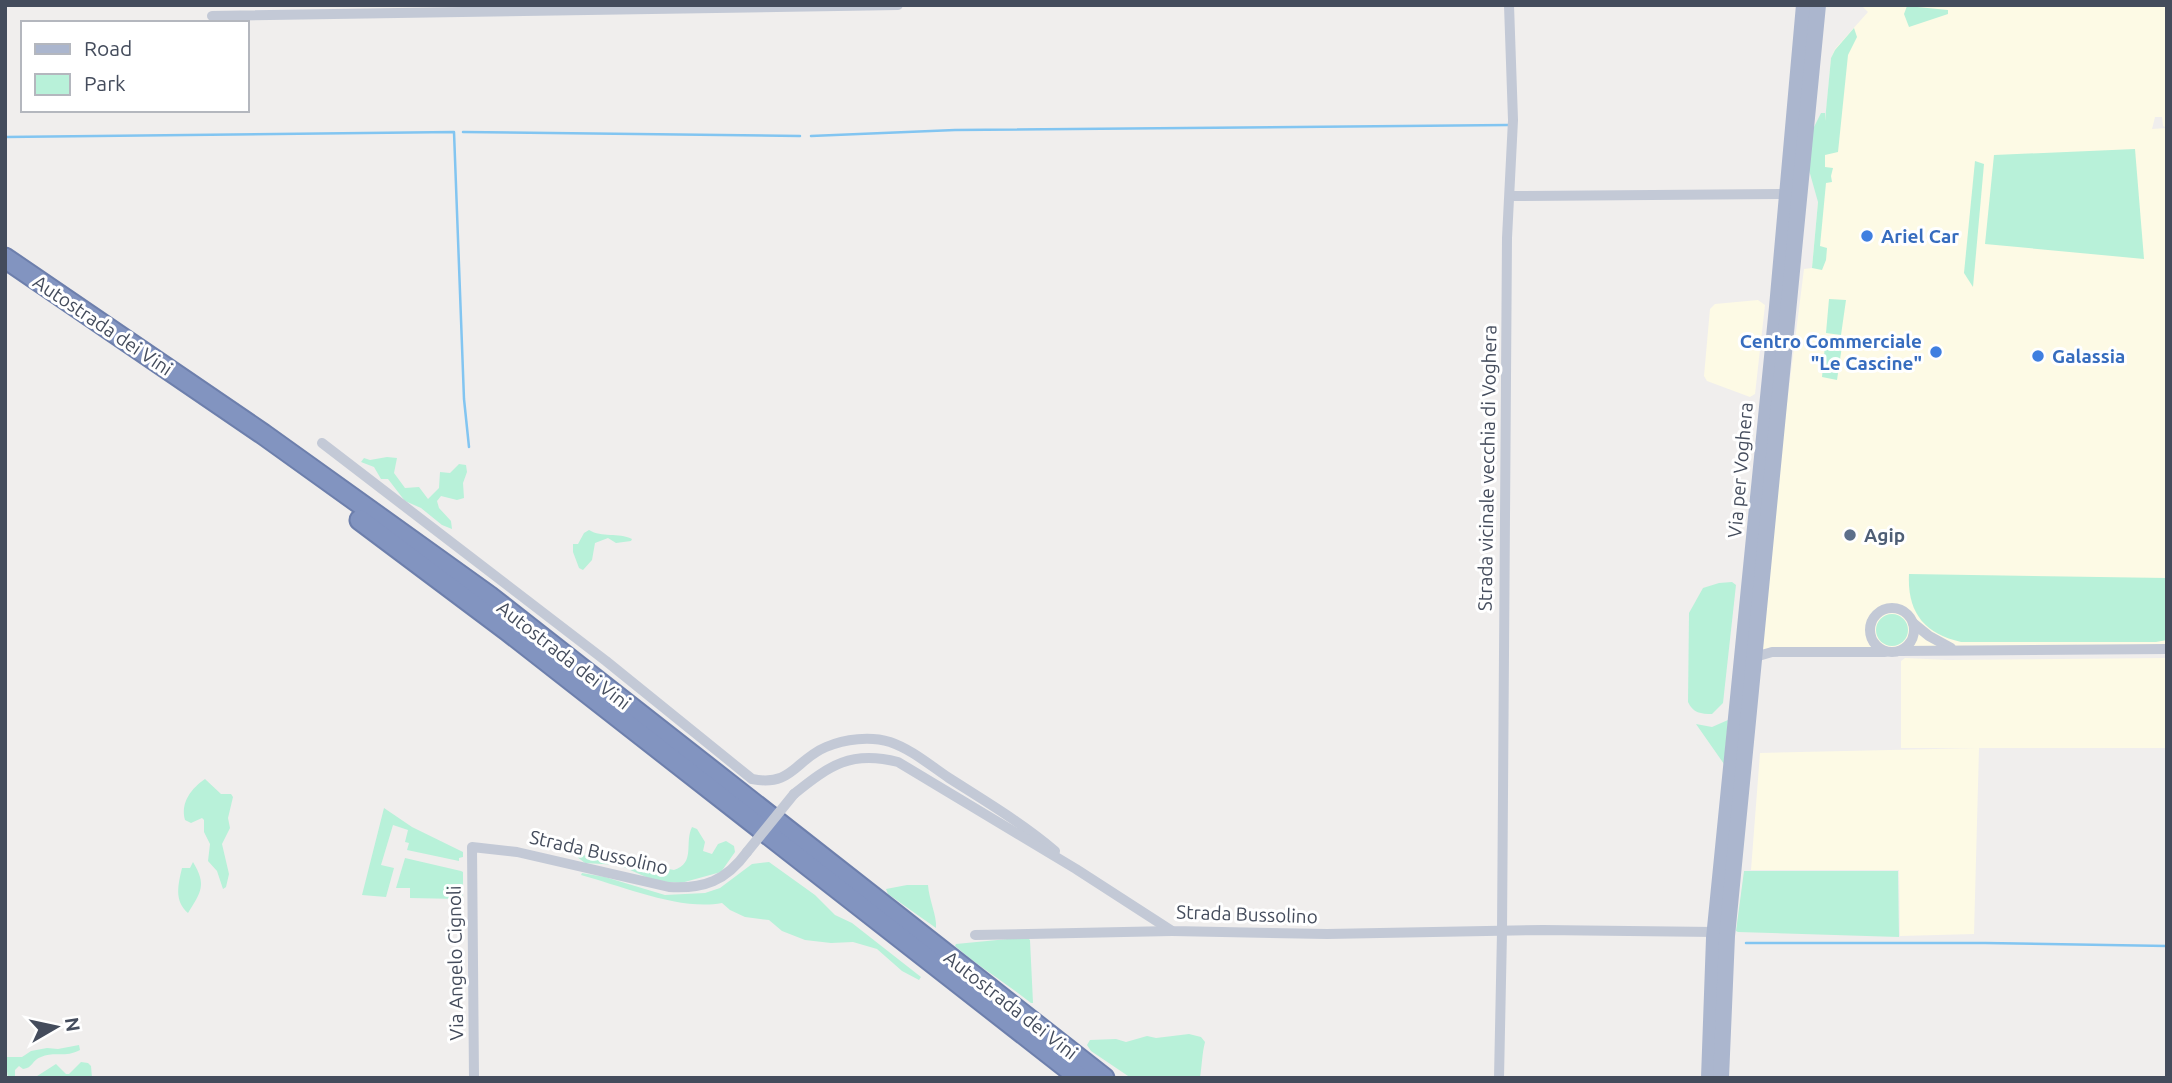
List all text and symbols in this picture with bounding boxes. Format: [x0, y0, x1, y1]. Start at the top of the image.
legend [21, 21, 248, 112]
text: Road [84, 36, 132, 60]
text: Park [84, 71, 126, 95]
place label: Ariel Car [1881, 225, 1959, 247]
marker: Ariel Car [1859, 228, 1875, 244]
street label: Autostrada dei Vini [29, 270, 177, 380]
street label: Strada vicinale vecchia di Voghera [1474, 325, 1500, 611]
place label: Centro Commerciale "Le Cascine" [1740, 330, 1922, 374]
marker: Centro Commerciale "Le Cascine" [1928, 344, 1944, 360]
place label: Galassia [2052, 345, 2125, 367]
marker: Galassia [2030, 348, 2046, 364]
street label: Via per Voghera [1723, 401, 1757, 539]
place label: Agip [1864, 524, 1905, 546]
marker: Agip [1842, 527, 1858, 543]
street label: Autostrada dei Vini [493, 596, 635, 714]
street label: Strada Bussolino [527, 825, 671, 879]
street label: Via Angelo Cignoli [443, 885, 467, 1041]
street label: Strada Bussolino [1176, 901, 1318, 927]
street label: Autostrada dei Vini [940, 946, 1082, 1064]
north arrow [21, 992, 91, 1062]
text: N [61, 1016, 85, 1033]

